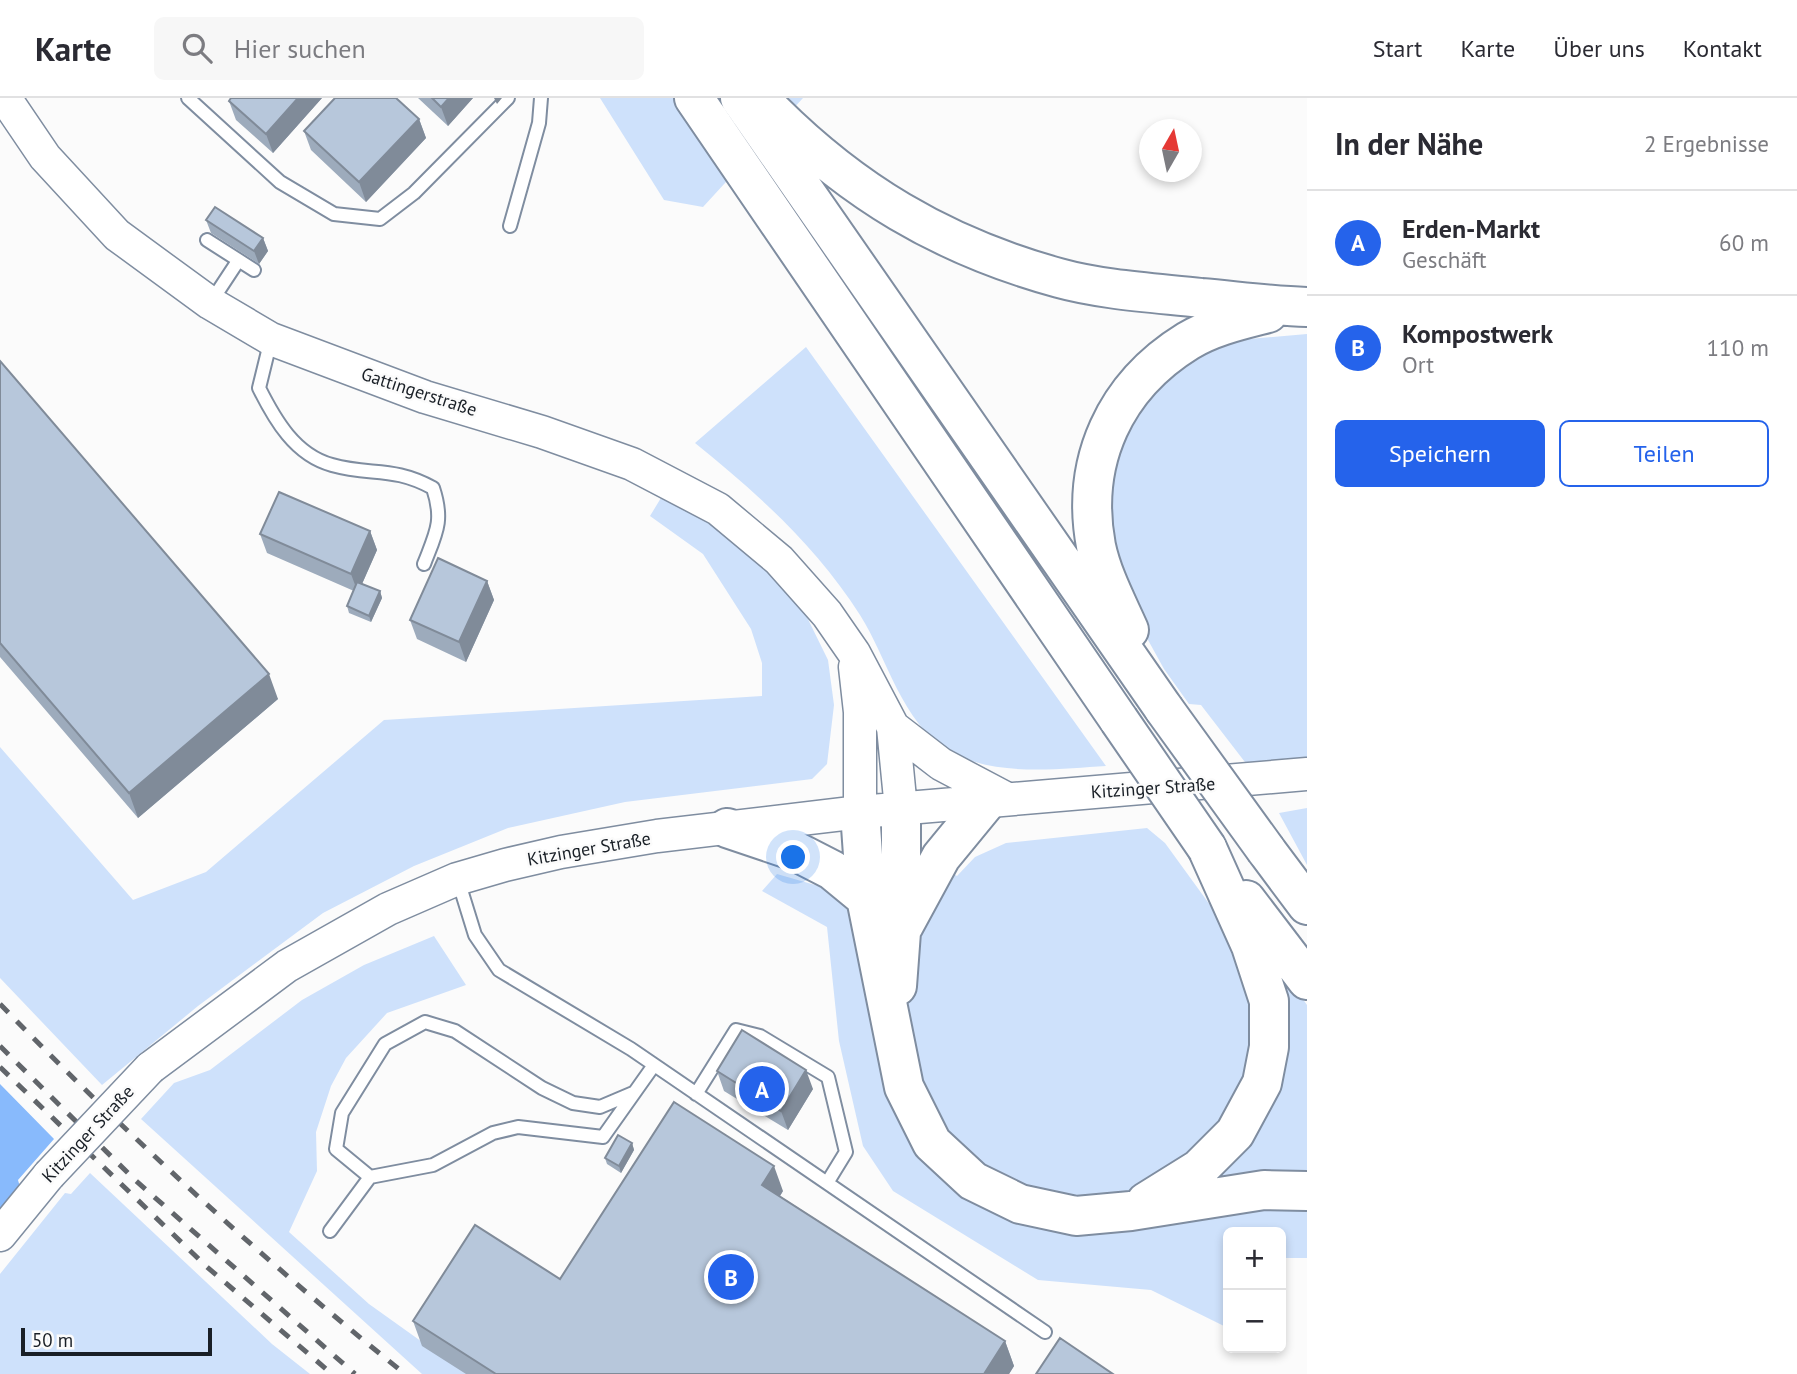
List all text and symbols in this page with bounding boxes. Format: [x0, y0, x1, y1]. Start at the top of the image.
search box [154, 17, 644, 80]
text: Karte [35, 27, 112, 70]
icon: search [178, 29, 216, 67]
text: Hier suchen [234, 32, 366, 65]
text: Start [1373, 33, 1422, 64]
text: Karte [1460, 33, 1515, 64]
text: Über uns [1553, 33, 1645, 64]
text: Kontakt [1683, 33, 1762, 64]
north arrow [1139, 119, 1202, 182]
text: In der Nähe [1335, 124, 1483, 163]
text: 2 Ergebnisse [1644, 129, 1769, 158]
text: Erden-Markt [1402, 212, 1540, 245]
text: A [1351, 228, 1365, 257]
text: 60 m [1719, 228, 1769, 257]
text: Geschäft [1402, 245, 1487, 274]
text: Kompostwerk [1402, 317, 1553, 350]
text: B [1351, 333, 1365, 362]
text: 110 m [1707, 333, 1769, 362]
text: Ort [1402, 350, 1434, 379]
street label: Gattingerstraße [358, 362, 480, 421]
button: Speichern [1335, 420, 1545, 487]
button: Teilen [1559, 420, 1769, 487]
street label: Kitzinger Straße [1090, 772, 1216, 803]
street label: Kitzinger Straße [525, 826, 652, 871]
your location [776, 840, 810, 874]
pin: A [739, 1063, 785, 1115]
street label: Kitzinger Straße [37, 1080, 139, 1187]
map controls [1223, 1227, 1286, 1353]
button: + [1223, 1227, 1286, 1290]
pin: B [708, 1251, 754, 1303]
button: − [1223, 1290, 1286, 1353]
scale bar [21, 1325, 212, 1357]
text: 50 m [32, 1328, 73, 1352]

